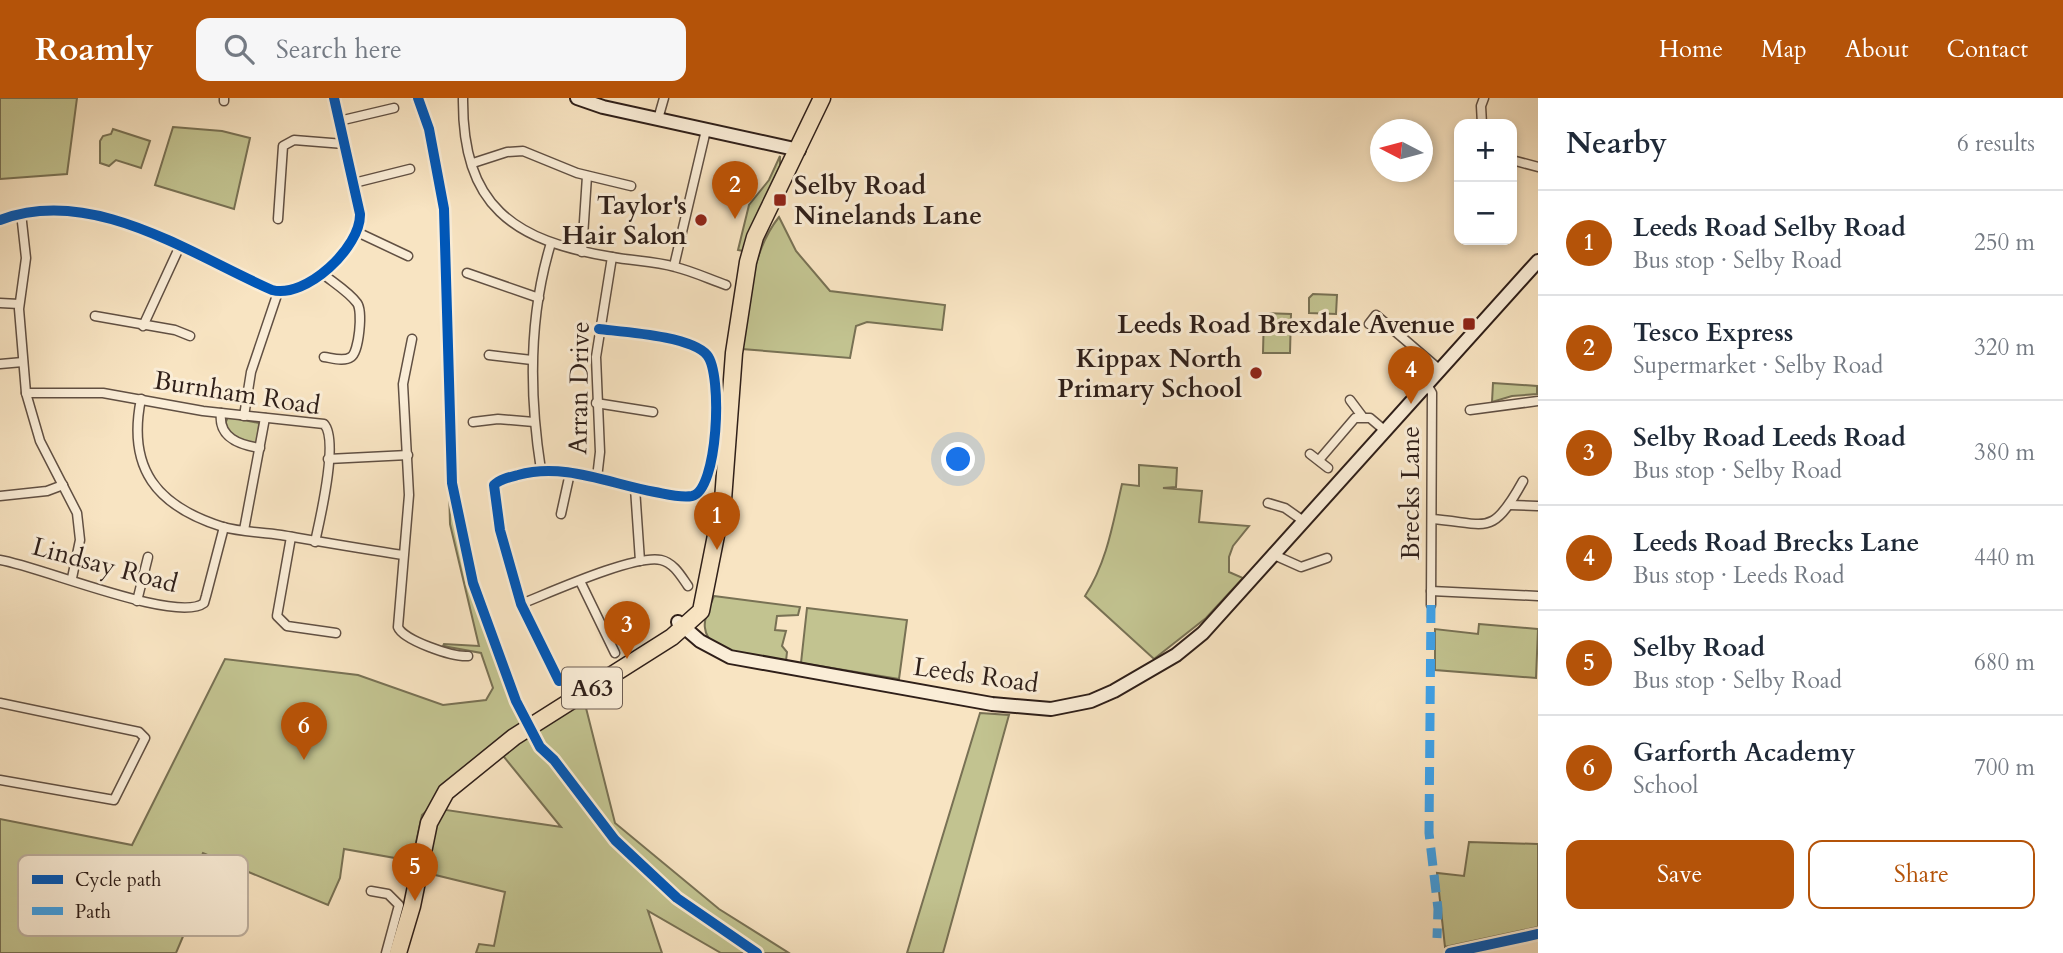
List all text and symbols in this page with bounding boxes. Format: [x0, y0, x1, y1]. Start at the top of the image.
search box [196, 18, 686, 81]
text: Roamly [35, 27, 154, 72]
icon: search [220, 30, 258, 68]
text: Search here [276, 32, 402, 67]
text: Home [1659, 33, 1723, 66]
text: Map [1761, 33, 1807, 66]
text: About [1845, 33, 1909, 66]
text: Contact [1947, 33, 2028, 66]
north arrow [1370, 119, 1433, 182]
map controls [1454, 119, 1517, 245]
button: + [1454, 119, 1517, 182]
text: Nearby [1566, 123, 1667, 164]
text: 6 results [1957, 128, 2035, 159]
pin: 2 [712, 161, 758, 219]
place label: Selby Road Ninelands Lane [794, 168, 982, 233]
button: − [1454, 182, 1517, 245]
place label: Taylor's Hair Salon [562, 188, 687, 253]
marker: Selby Road Ninelands Lane [772, 192, 788, 208]
text: Leeds Road Selby Road [1633, 210, 1906, 245]
marker: Taylor's Hair Salon [693, 212, 709, 228]
text: 1 [1583, 227, 1595, 258]
text: 250 m [1974, 227, 2035, 258]
text: Bus stop · Selby Road [1633, 245, 1842, 276]
place label: Leeds Road Brexdale Avenue [1117, 307, 1455, 342]
text: Tesco Express [1633, 315, 1793, 350]
marker: Leeds Road Brexdale Avenue [1461, 316, 1477, 332]
street label: Arran Drive [560, 321, 598, 455]
text: 2 [1583, 332, 1595, 363]
text: 320 m [1974, 332, 2035, 363]
place label: Kippax North Primary School [1057, 341, 1242, 406]
pin: 4 [1388, 346, 1434, 404]
text: Supermarket · Selby Road [1633, 350, 1883, 381]
street label: Burnham Road [151, 363, 323, 423]
marker: Kippax North Primary School [1248, 365, 1264, 381]
text: Selby Road Leeds Road [1633, 420, 1906, 455]
street label: Brecks Lane [1393, 426, 1428, 560]
text: 3 [1583, 437, 1595, 468]
text: 380 m [1974, 437, 2035, 468]
your location [941, 442, 975, 476]
text: Bus stop · Selby Road [1633, 455, 1842, 486]
pin: 1 [694, 492, 740, 550]
text: Leeds Road Brecks Lane [1633, 525, 1920, 560]
street label: Lindsay Road [28, 529, 182, 601]
text: 4 [1583, 542, 1595, 573]
text: 440 m [1974, 542, 2035, 573]
text: Bus stop · Leeds Road [1633, 560, 1844, 591]
pin: 3 [604, 601, 650, 659]
text: Selby Road [1633, 630, 1765, 665]
text: 5 [1583, 647, 1595, 678]
text: 680 m [1974, 647, 2035, 678]
street label: Leeds Road [911, 649, 1041, 701]
text: Bus stop · Selby Road [1633, 665, 1842, 696]
road number: A63 [562, 668, 622, 708]
pin: 6 [281, 702, 327, 760]
text: Garforth Academy [1633, 735, 1856, 770]
text: 6 [1583, 752, 1595, 783]
text: 700 m [1974, 752, 2035, 783]
text: School [1633, 770, 1698, 801]
button: Save [1566, 840, 1794, 909]
button: Share [1808, 840, 2035, 909]
pin: 5 [392, 843, 438, 901]
legend [18, 855, 248, 936]
text: Cycle path [75, 867, 162, 893]
text: Path [75, 899, 111, 925]

